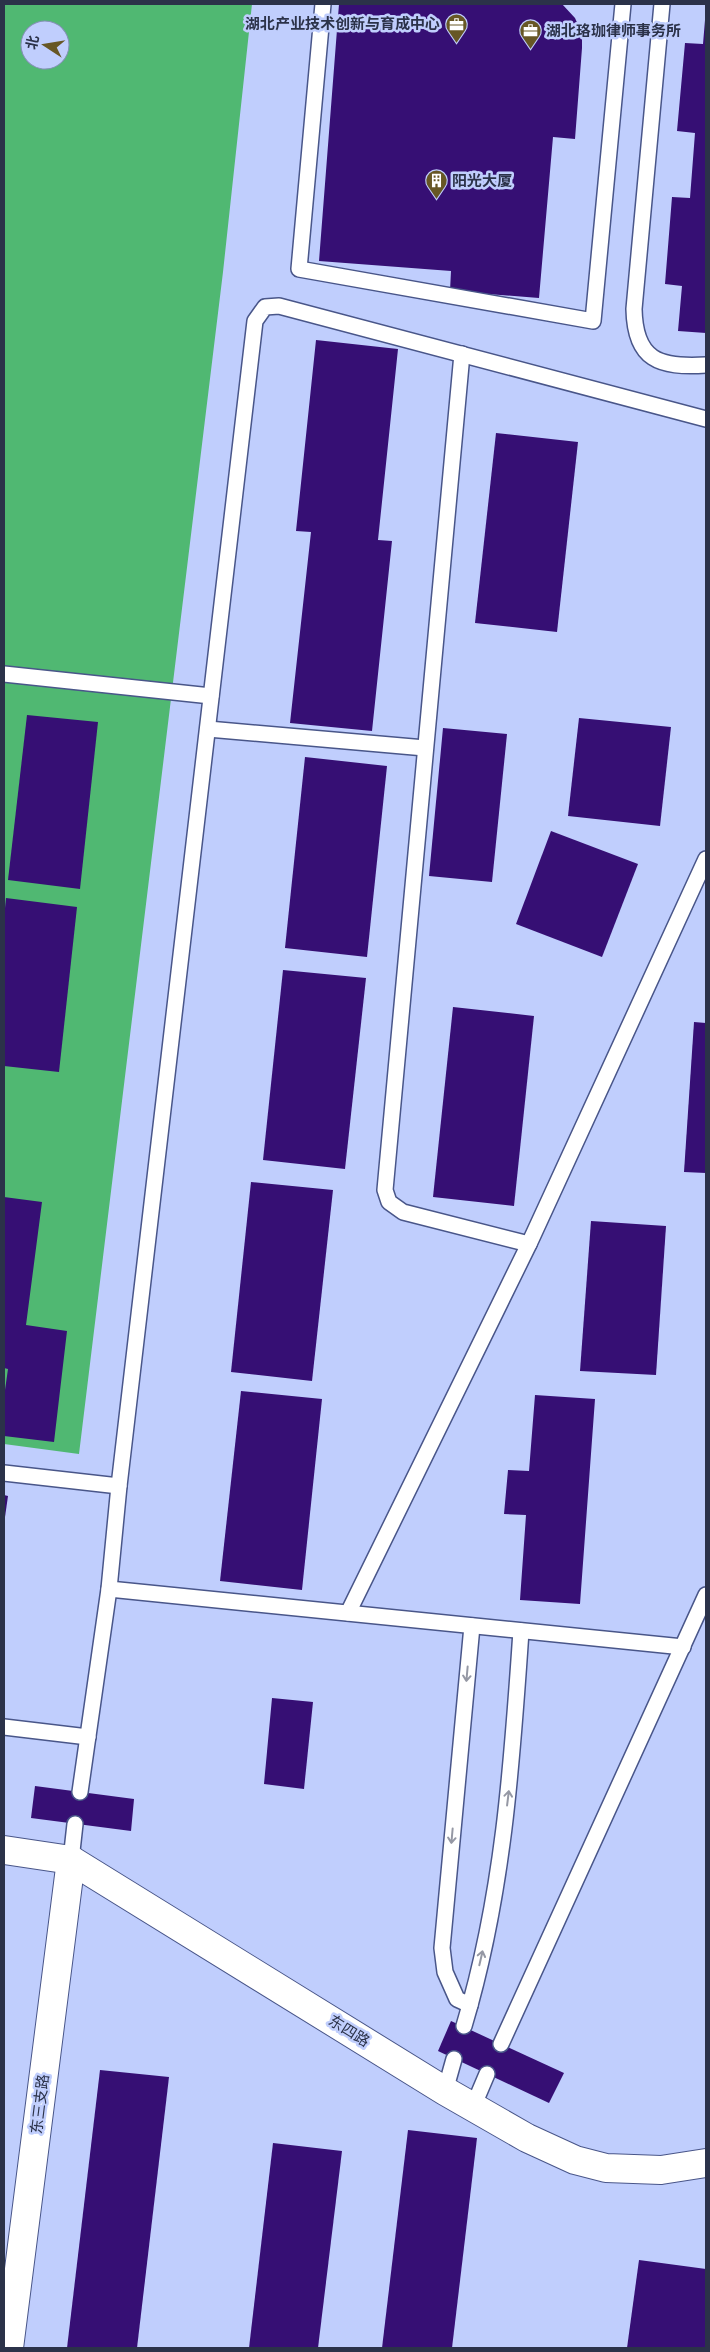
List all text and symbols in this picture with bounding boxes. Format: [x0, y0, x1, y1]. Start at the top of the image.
office icon: 湖北产业技术创新与育成中心 [444, 12, 468, 43]
place label: 湖北产业技术创新与育成中心 [245, 14, 440, 32]
office icon: 湖北珞珈律师事务所 [518, 19, 542, 50]
north arrow [20, 20, 70, 70]
place label: 湖北珞珈律师事务所 [546, 21, 681, 39]
text: 北 [22, 34, 42, 51]
building icon: 阳光大厦 [424, 169, 448, 200]
place label: 阳光大厦 [452, 171, 512, 189]
one-way arrow [462, 1666, 472, 1682]
one-way arrow [503, 1790, 513, 1806]
one-way arrow [447, 1828, 457, 1844]
one-way arrow [477, 1950, 486, 1966]
street label: 东四路 [326, 2011, 373, 2050]
street label: 东三支路 [26, 2073, 52, 2135]

